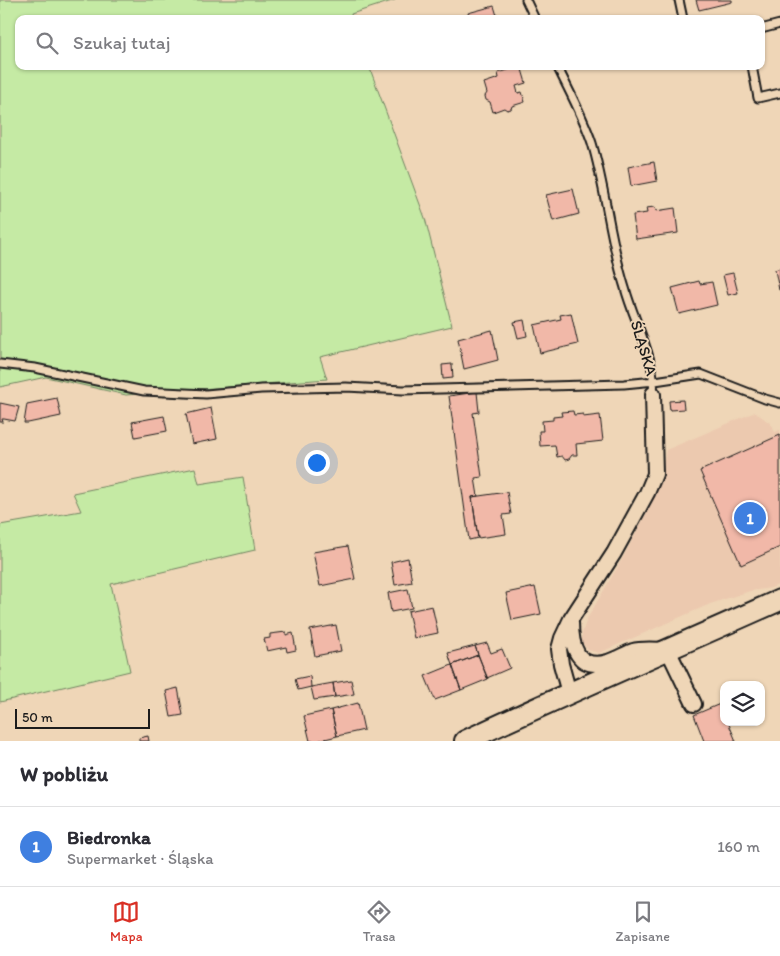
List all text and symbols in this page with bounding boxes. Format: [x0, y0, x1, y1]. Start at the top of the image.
search box [15, 15, 765, 70]
icon: search [33, 29, 61, 57]
text: Szukaj tutaj [73, 31, 170, 54]
street label: ŚLĄSKA [627, 318, 661, 378]
your location [304, 450, 330, 476]
pin: 1 [734, 499, 766, 537]
map controls [720, 681, 765, 726]
button: layers [720, 681, 765, 726]
scale bar [15, 706, 150, 729]
text: 50 m [22, 709, 53, 726]
text: W pobliżu [20, 761, 108, 786]
text: Biedronka [67, 826, 151, 849]
text: 1 [32, 837, 40, 856]
text: 160 m [717, 837, 760, 856]
text: Supermarket · Śląska [67, 849, 214, 868]
tab: Mapa [110, 898, 143, 945]
tab: Trasa [363, 898, 396, 945]
tab: Zapisane [616, 898, 670, 945]

